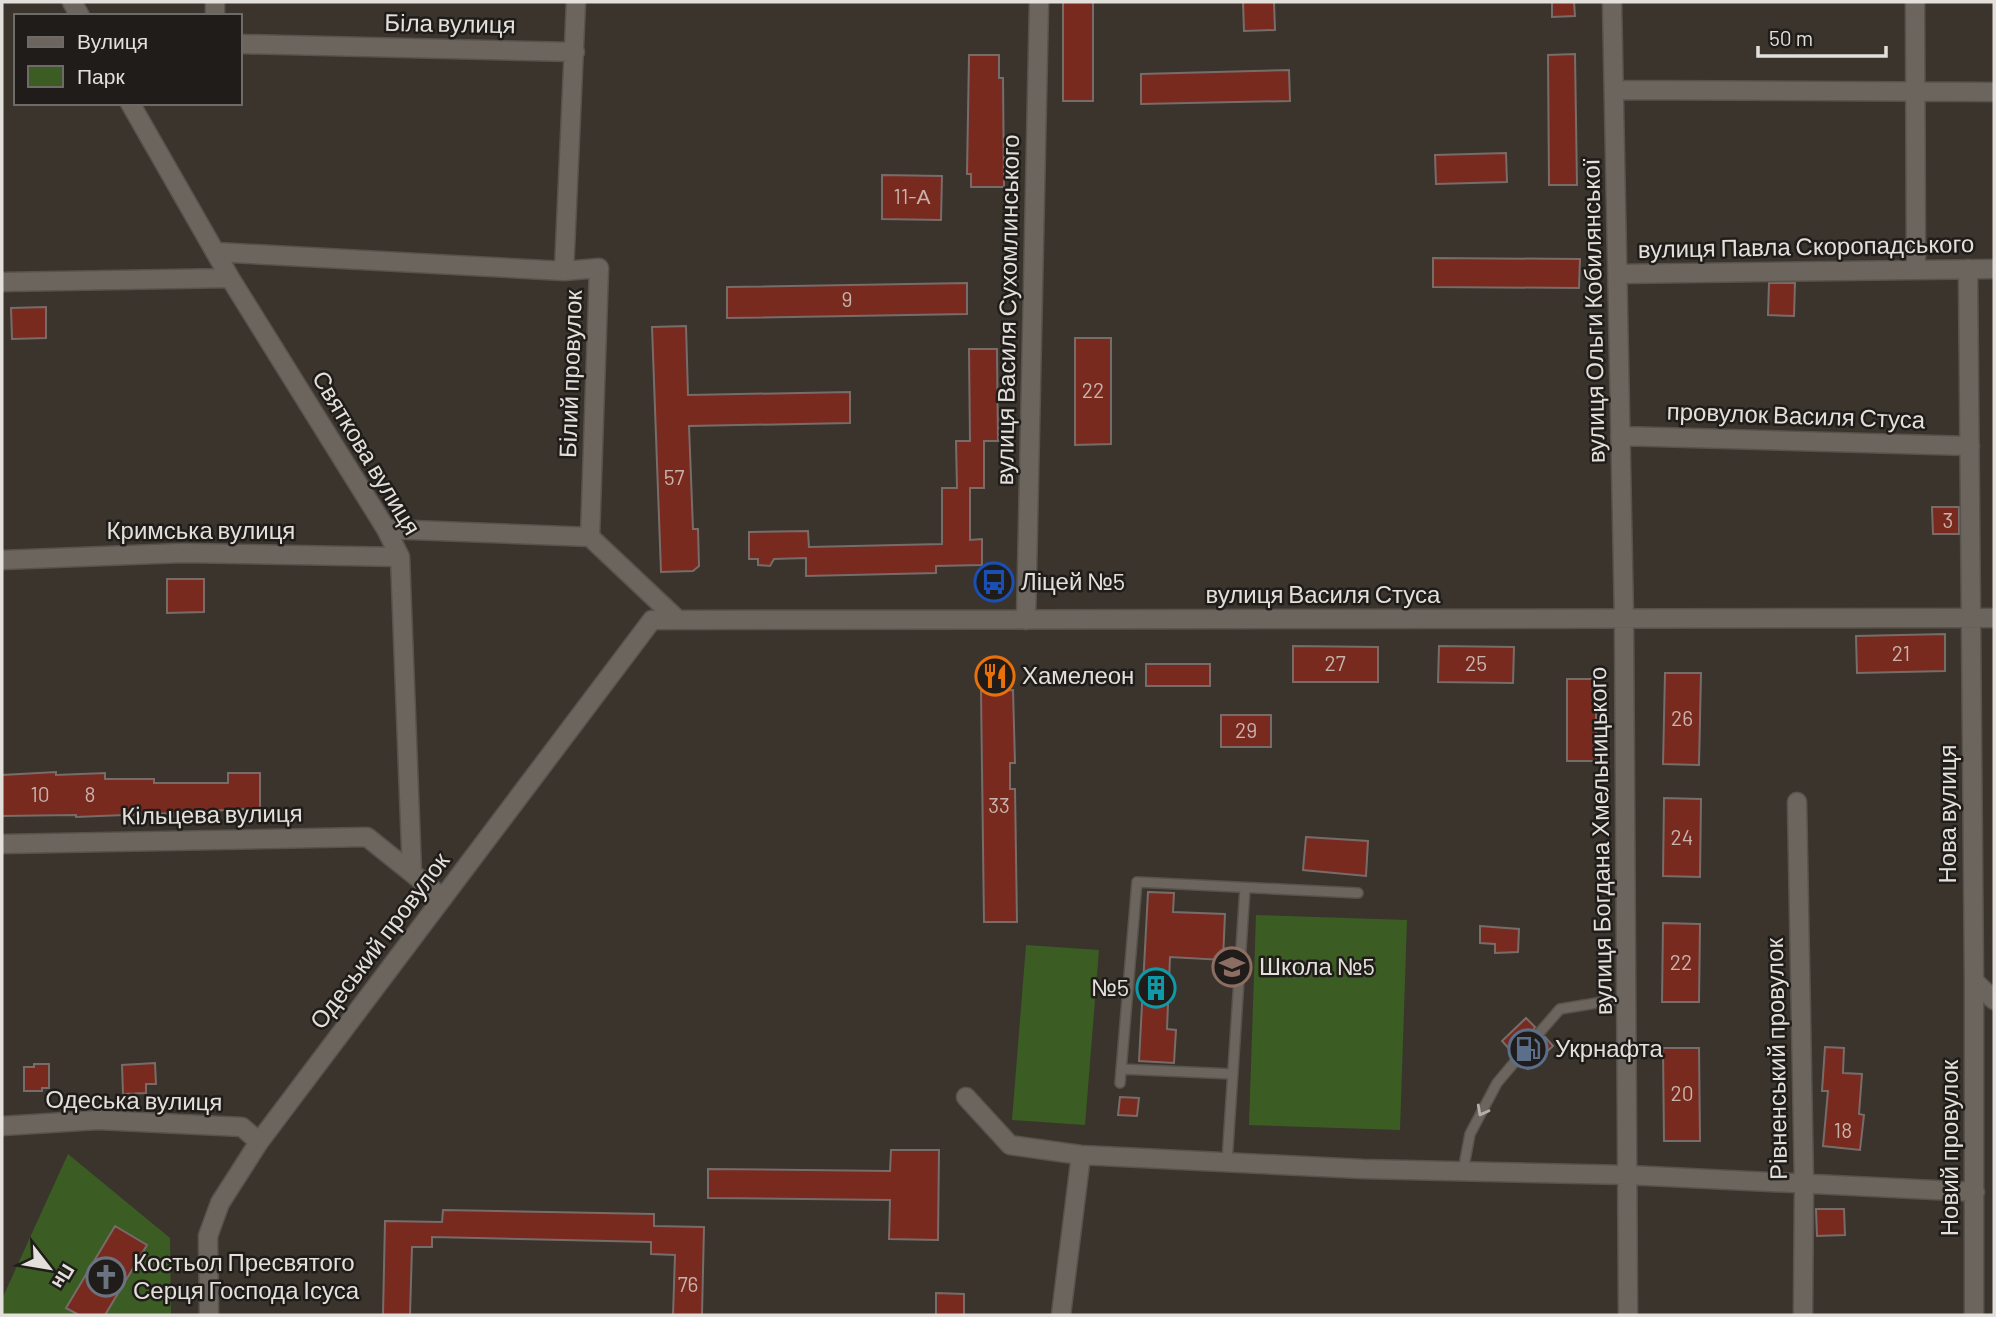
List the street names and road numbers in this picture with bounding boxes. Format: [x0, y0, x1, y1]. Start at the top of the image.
street label: Біла вулиця [384, 7, 516, 38]
street label: вулиця Василя Сухомлинського [989, 134, 1024, 486]
street label: вулиця Ольги Кобилянської [1575, 158, 1610, 464]
street label: вулиця Павла Скоропадського [1638, 228, 1974, 263]
street label: Білий провулок [552, 289, 587, 459]
street label: Святкова вулиця [307, 365, 428, 540]
street label: провулок Василя Стуса [1666, 395, 1926, 434]
street label: Кримська вулиця [107, 515, 295, 544]
street label: вулиця Василя Стуса [1206, 579, 1441, 608]
street label: вулиця Богдана Хмельницького [1582, 667, 1617, 1015]
street label: Нова вулиця [1932, 744, 1961, 884]
street label: Кільцева вулиця [121, 797, 303, 830]
street label: Одеський провулок [303, 846, 455, 1034]
street label: Рівненський провулок [1759, 937, 1792, 1180]
street label: Новий провулок [1934, 1059, 1963, 1236]
street label: Одеська вулиця [45, 1083, 223, 1116]

